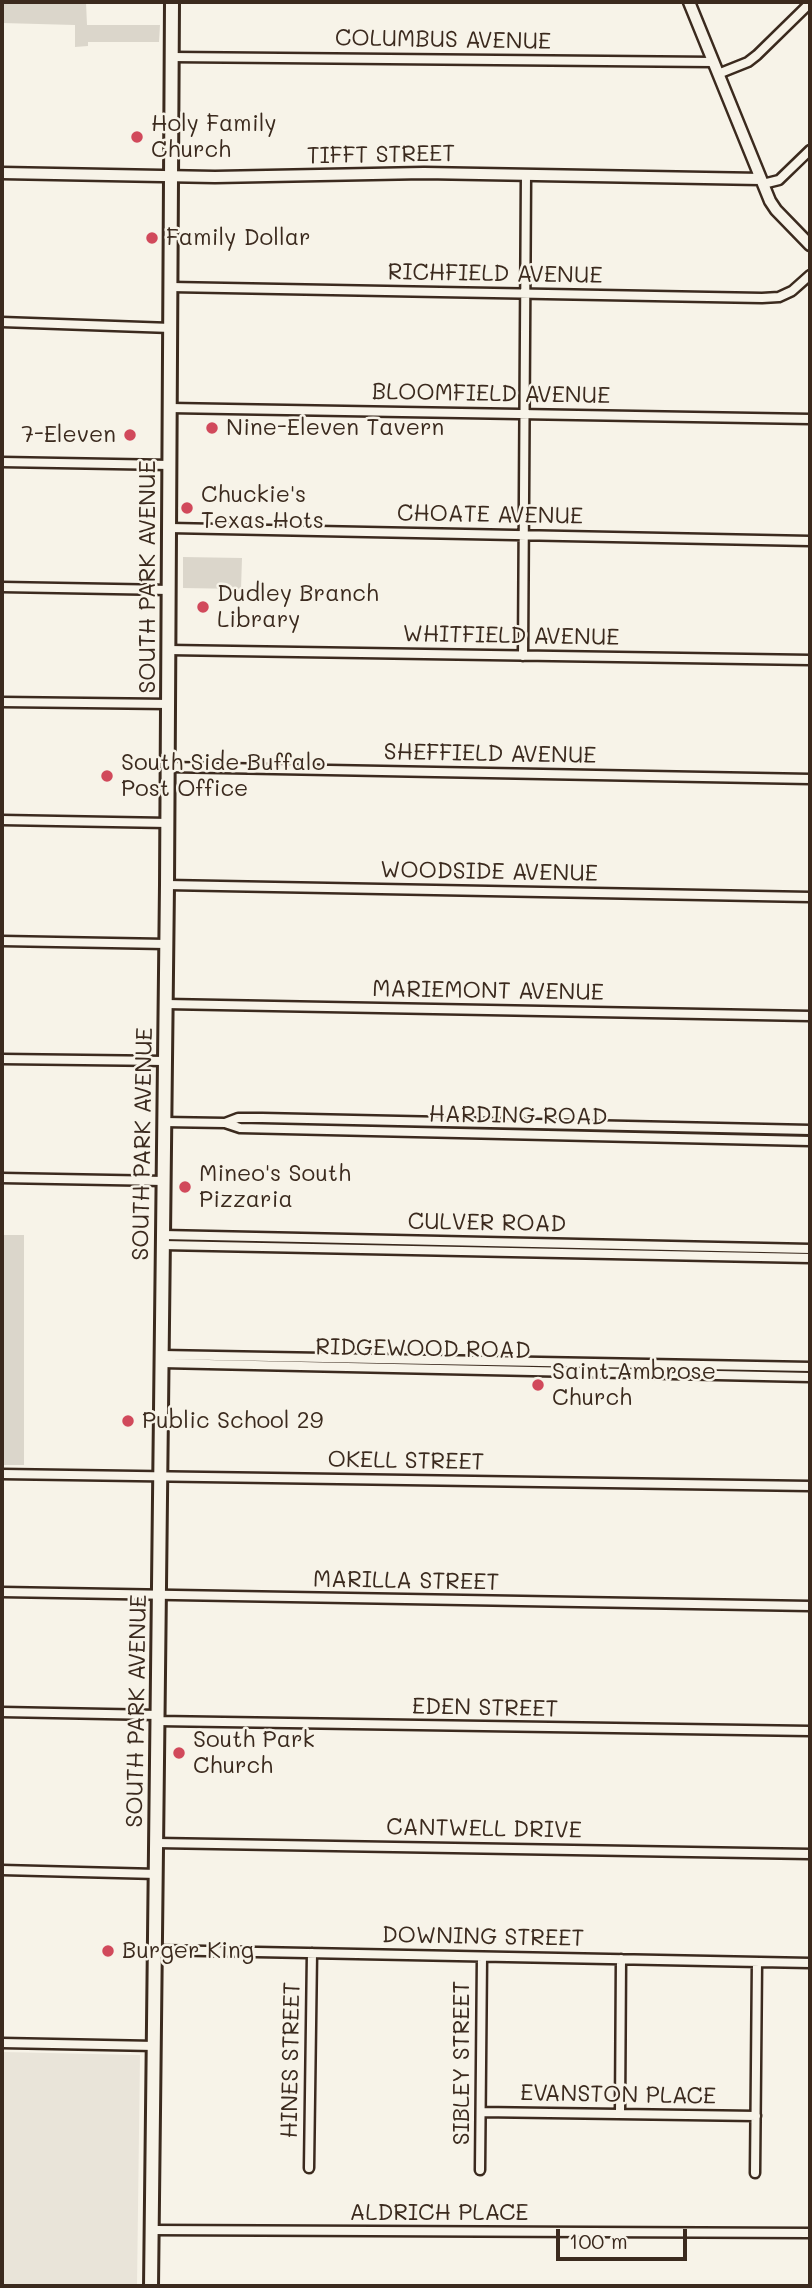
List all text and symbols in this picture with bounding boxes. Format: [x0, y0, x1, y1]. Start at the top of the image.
street label: COLUMBUS AVENUE [335, 24, 551, 56]
place label: Holy Family Church [151, 110, 277, 164]
marker: Holy Family Church [129, 129, 145, 145]
street label: TIFFT STREET [307, 140, 455, 170]
place label: Family Dollar [166, 224, 311, 252]
marker: Family Dollar [144, 230, 160, 246]
street label: RICHFIELD AVENUE [387, 258, 603, 290]
street label: BLOOMFIELD AVENUE [372, 378, 610, 410]
place label: Nine-Eleven Tavern [226, 414, 444, 442]
marker: Nine-Eleven Tavern [204, 420, 220, 436]
place label: 7-Eleven [21, 421, 116, 449]
marker: 7-Eleven [122, 427, 138, 443]
street label: SOUTH PARK AVENUE [134, 460, 162, 694]
place label: Chuckie's Texas Hots [201, 481, 324, 535]
marker: Chuckie's Texas Hots [179, 500, 195, 516]
street label: CHOATE AVENUE [397, 500, 583, 530]
place label: Dudley Branch Library [217, 580, 379, 634]
marker: Dudley Branch Library [195, 599, 211, 615]
street label: WHITFIELD AVENUE [402, 620, 620, 652]
street label: SHEFFIELD AVENUE [383, 738, 597, 770]
place label: South Side Buffalo Post Office [121, 749, 325, 803]
marker: South Side Buffalo Post Office [99, 768, 115, 784]
street label: WOODSIDE AVENUE [380, 856, 598, 888]
street label: MARIEMONT AVENUE [372, 975, 604, 1007]
street label: SOUTH PARK AVENUE [127, 1027, 159, 1261]
street label: HARDING ROAD [428, 1101, 608, 1131]
place label: Mineo's South Pizzaria [199, 1160, 351, 1214]
marker: Mineo's South Pizzaria [177, 1179, 193, 1195]
street label: CULVER ROAD [407, 1208, 567, 1238]
street label: RIDGEWOOD ROAD [315, 1333, 531, 1365]
place label: Saint Ambrose Church [552, 1358, 716, 1412]
marker: Saint Ambrose Church [530, 1377, 546, 1393]
place label: Public School 29 [142, 1407, 323, 1435]
marker: Public School 29 [120, 1413, 136, 1429]
street label: OKELL STREET [327, 1446, 485, 1476]
street label: MARILLA STREET [313, 1566, 499, 1596]
street label: SOUTH PARK AVENUE [121, 1594, 153, 1828]
street label: EDEN STREET [412, 1693, 558, 1723]
place label: South Park Church [193, 1726, 315, 1780]
marker: South Park Church [171, 1745, 187, 1761]
street label: CANTWELL DRIVE [386, 1813, 582, 1845]
street label: DOWNING STREET [382, 1921, 584, 1953]
place label: Burger King [122, 1937, 254, 1965]
marker: Burger King [100, 1943, 116, 1959]
street label: HINES STREET [276, 1981, 306, 2139]
street label: SIBLEY STREET [448, 1981, 476, 2145]
street label: EVANSTON PLACE [520, 2079, 716, 2111]
street label: ALDRICH PLACE [349, 2199, 529, 2227]
scale bar [560, 2214, 691, 2258]
text: 100 m [569, 2227, 628, 2254]

